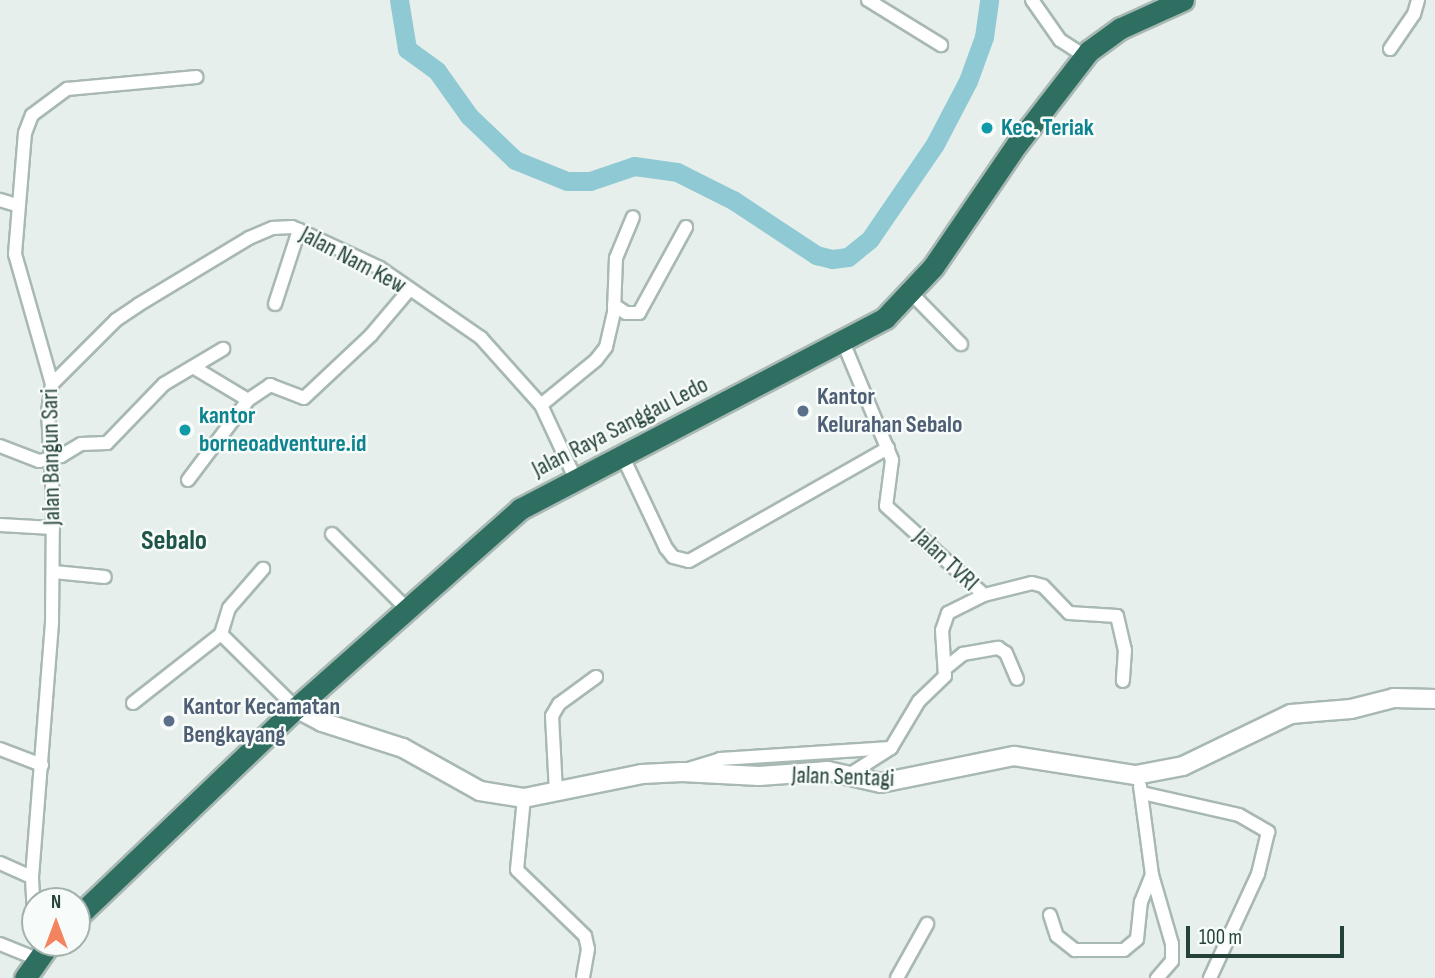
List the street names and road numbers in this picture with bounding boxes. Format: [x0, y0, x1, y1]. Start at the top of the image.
street label: Jalan Nam Kew [295, 220, 411, 300]
street label: Jalan Raya Sanggau Ledo [527, 370, 713, 484]
street label: Jalan Bangun Sari [35, 388, 67, 526]
street label: Jalan TVRI [907, 523, 985, 597]
street label: Jalan Sentagi [791, 761, 895, 793]

